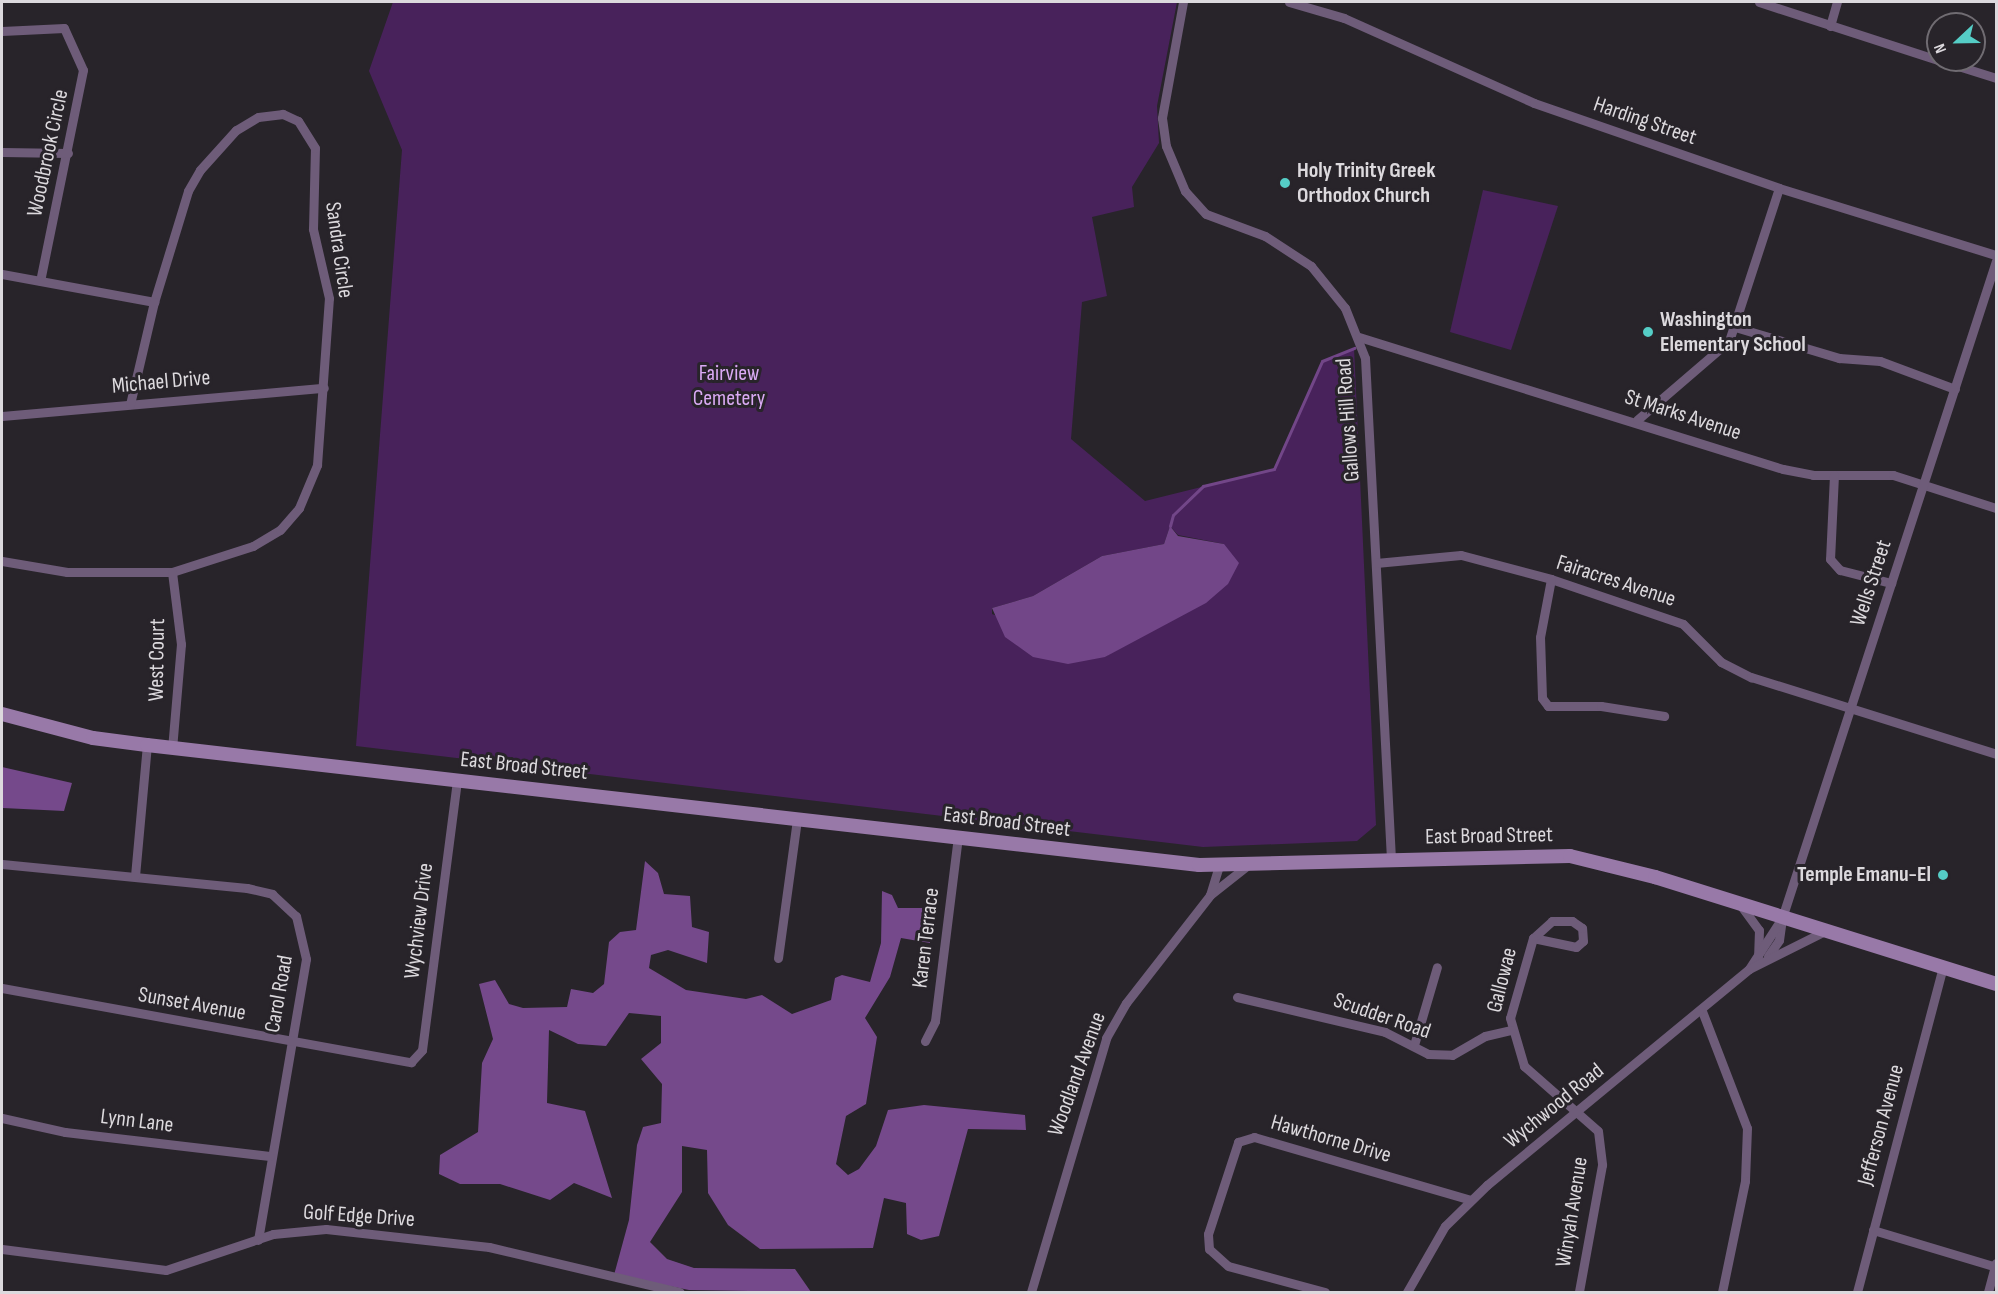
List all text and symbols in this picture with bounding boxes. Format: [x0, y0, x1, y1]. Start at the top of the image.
north arrow [1926, 12, 1986, 72]
text: N [1930, 41, 1951, 56]
street label: Woodbrook Circle [22, 87, 74, 219]
street label: Harding Street [1590, 91, 1700, 151]
place label: Holy Trinity Greek Orthodox Church [1297, 157, 1435, 208]
marker: Holy Trinity Greek Orthodox Church [1278, 176, 1292, 190]
street label: Sandra Circle [319, 200, 359, 300]
place label: Washington Elementary School [1660, 306, 1806, 358]
marker: Washington Elementary School [1641, 325, 1655, 339]
street label: Gallows Hill Road [1331, 357, 1365, 483]
park label: Fairview Cemetery [693, 360, 765, 412]
street label: Michael Drive [111, 365, 211, 399]
street label: St Marks Avenue [1621, 384, 1745, 446]
street label: Wells Street [1845, 537, 1897, 629]
street label: Fairacres Avenue [1553, 549, 1679, 613]
street label: West Court [143, 618, 171, 702]
street label: East Broad Street [459, 746, 589, 786]
street label: East Broad Street [942, 801, 1072, 843]
street label: East Broad Street [1425, 822, 1553, 850]
street label: Wychview Drive [399, 862, 439, 980]
place label: Temple Emanu-El [1797, 862, 1931, 888]
marker: Temple Emanu-El [1936, 868, 1950, 882]
street label: Karen Terrace [907, 886, 945, 990]
street label: Gallowae [1481, 945, 1523, 1015]
street label: Carol Road [259, 953, 299, 1035]
street label: Sunset Avenue [136, 982, 248, 1026]
street label: Scudder Road [1330, 987, 1434, 1045]
street label: Woodland Avenue [1042, 1008, 1112, 1140]
street label: Wychwood Road [1499, 1058, 1609, 1154]
street label: Jefferson Avenue [1852, 1062, 1910, 1188]
street label: Lynn Lane [99, 1103, 175, 1139]
street label: Hawthorne Drive [1268, 1109, 1394, 1169]
street label: Winyah Avenue [1550, 1155, 1594, 1269]
street label: Golf Edge Drive [302, 1199, 416, 1233]

